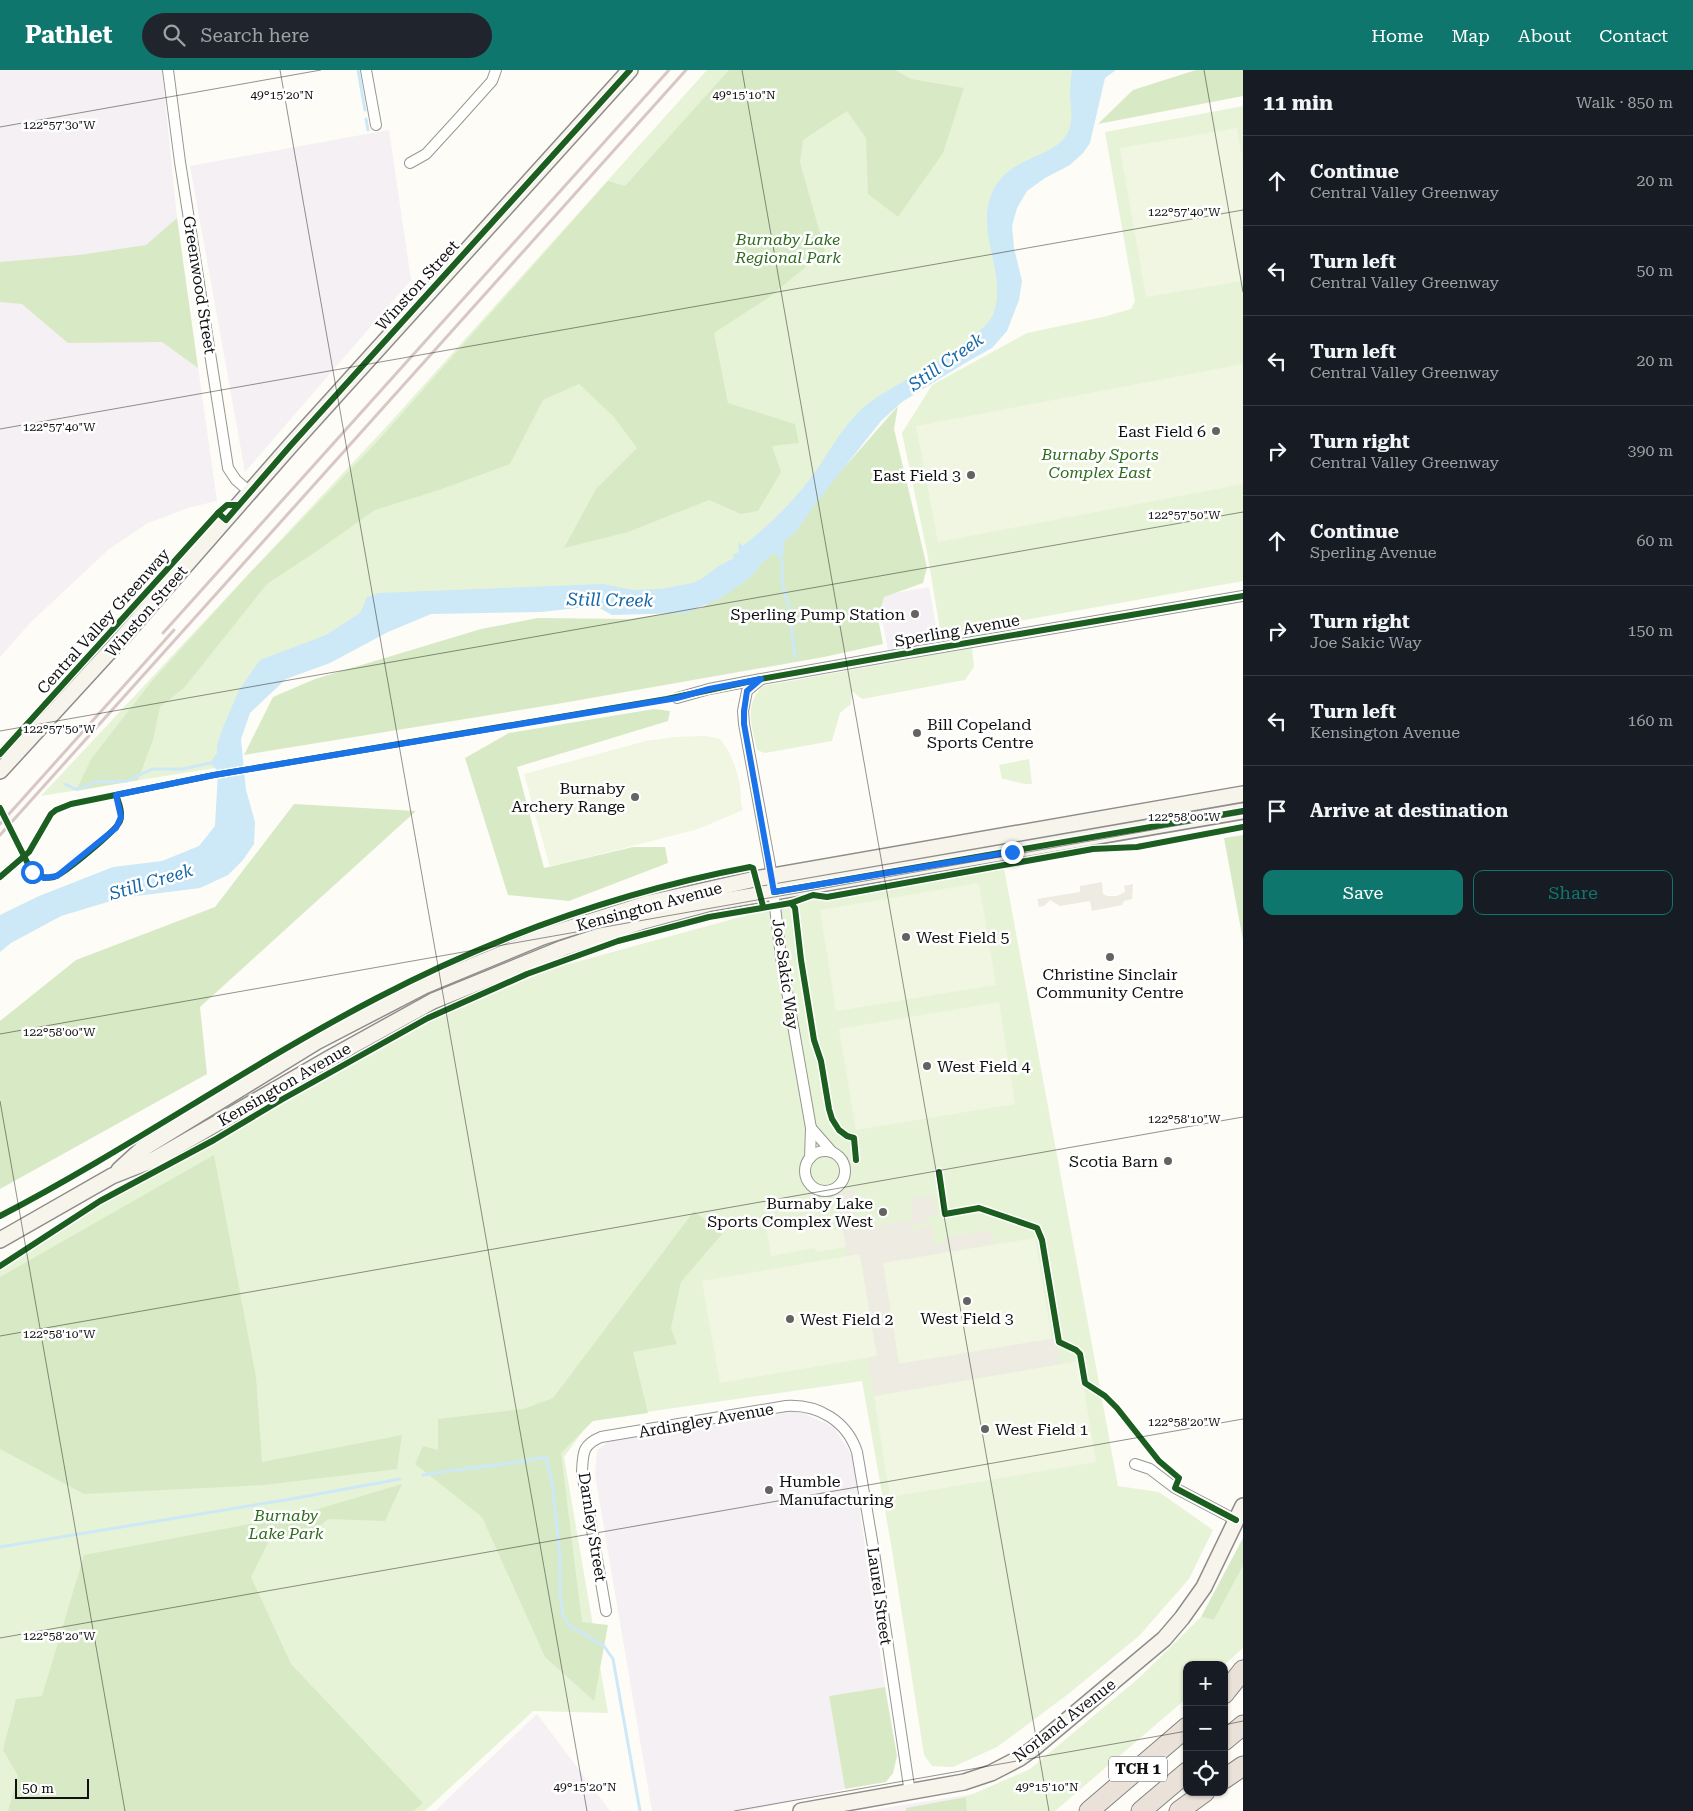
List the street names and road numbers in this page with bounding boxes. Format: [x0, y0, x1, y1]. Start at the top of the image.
street label: Greenwood Street [179, 215, 220, 355]
street label: Winston Street [372, 236, 463, 334]
street label: Central Valley Greenway [33, 544, 174, 698]
street label: Winston Street [101, 562, 191, 661]
street label: Sperling Avenue [893, 610, 1021, 651]
street label: Kensington Avenue [574, 878, 724, 935]
street label: Joe Sakic Way [768, 917, 803, 1031]
street label: Kensington Avenue [214, 1039, 354, 1130]
street label: Ardingley Avenue [637, 1399, 775, 1442]
street label: Darnley Street [574, 1471, 611, 1583]
street label: Laurel Street [863, 1546, 896, 1646]
street label: Norland Avenue [1009, 1674, 1119, 1766]
road number: TCH 1 [1109, 1756, 1167, 1782]

